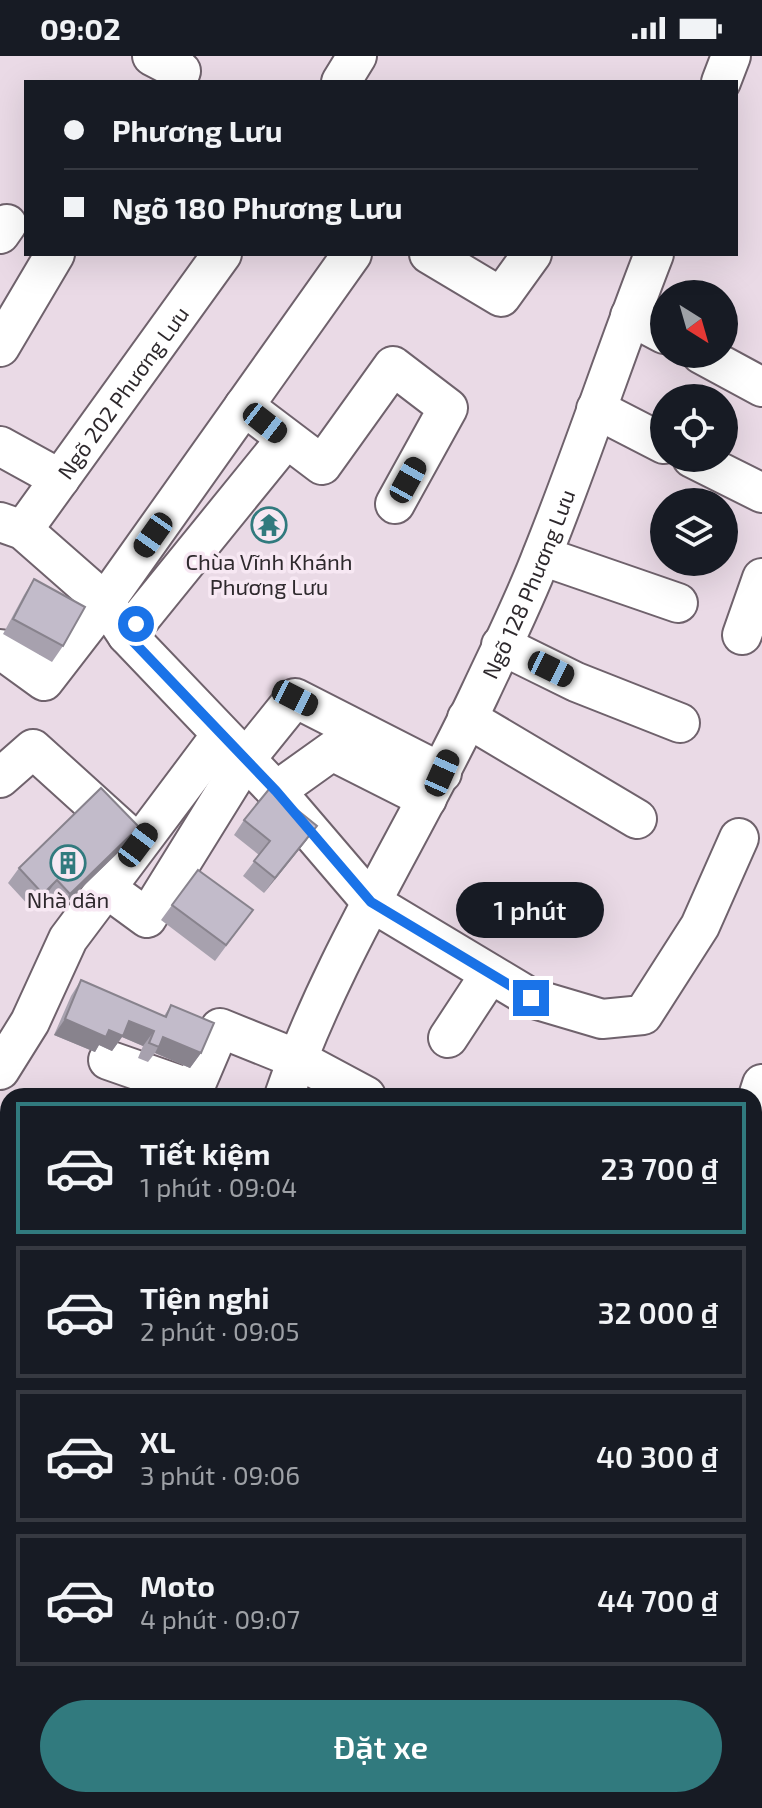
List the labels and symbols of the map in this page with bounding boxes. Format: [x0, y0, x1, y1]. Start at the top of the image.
north arrow [650, 280, 738, 368]
street label: Ngõ 202 Phương Lưu [51, 301, 193, 484]
car [239, 399, 291, 447]
car [386, 453, 430, 507]
street label: Ngõ 128 Phương Lưu [476, 485, 579, 683]
temple icon: Chùa Vĩnh Khánh Phương Lưu [250, 506, 288, 544]
car [129, 508, 177, 562]
place label: Chùa Vĩnh Khánh Phương Lưu [185, 548, 353, 599]
route start [118, 606, 154, 642]
car [524, 648, 578, 690]
car [268, 676, 322, 720]
car [421, 746, 463, 800]
car [114, 819, 162, 871]
building icon: Nhà dân [49, 844, 87, 882]
callout: 1 phút [457, 882, 605, 938]
place label: Nhà dân [27, 886, 109, 912]
route end [513, 980, 549, 1016]

